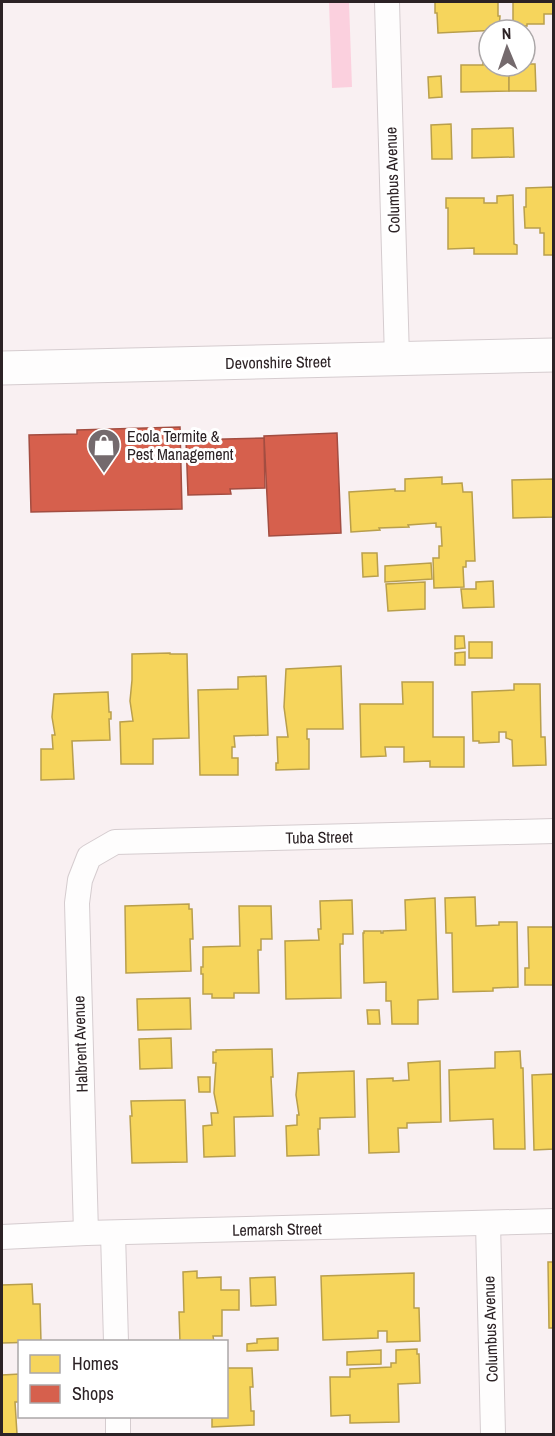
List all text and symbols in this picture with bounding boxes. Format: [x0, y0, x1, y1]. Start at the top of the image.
north arrow [477, 18, 537, 78]
text: N [501, 22, 512, 44]
street label: Columbus Avenue [379, 127, 405, 233]
street label: Devonshire Street [225, 350, 331, 374]
place label: Ecola Termite & Pest Management [127, 425, 234, 465]
shop icon: Ecola Termite & Pest Management [86, 427, 122, 474]
street label: Tuba Street [285, 825, 353, 849]
street label: Halbrent Avenue [67, 995, 93, 1093]
street label: Lemarsh Street [232, 1217, 322, 1241]
street label: Columbus Avenue [477, 1276, 503, 1382]
legend [18, 1340, 228, 1418]
text: Homes [72, 1351, 119, 1376]
text: Shops [72, 1381, 114, 1406]

